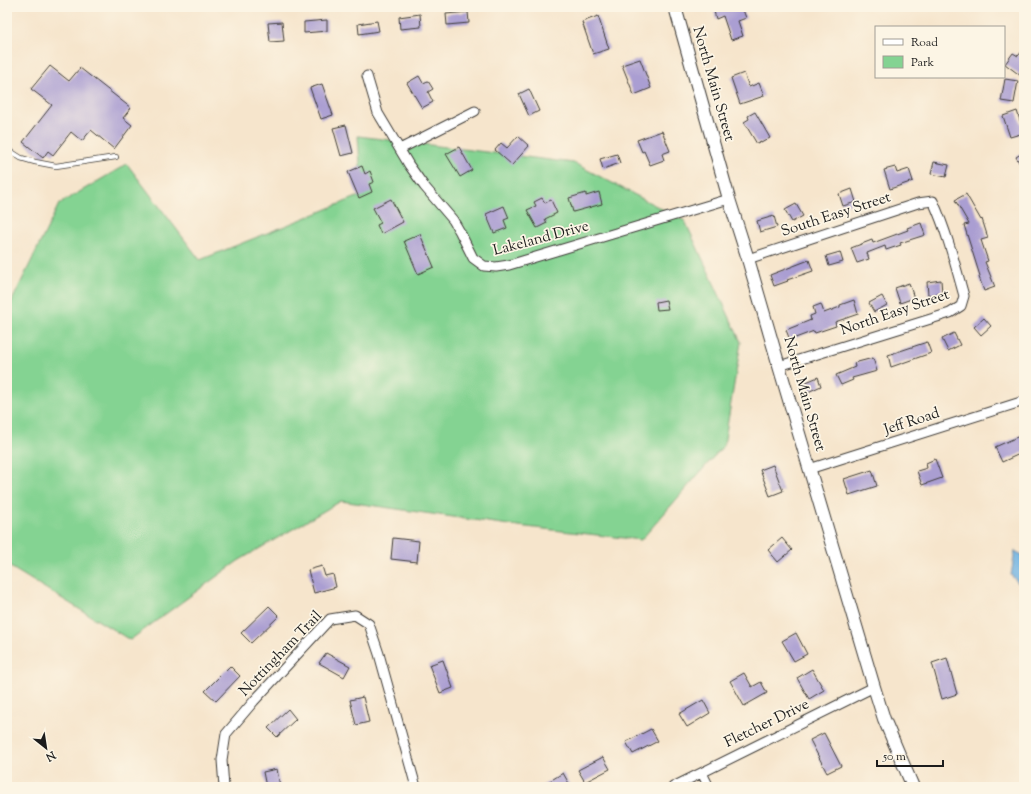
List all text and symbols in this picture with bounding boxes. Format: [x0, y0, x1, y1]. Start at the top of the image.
street label: North Main Street [687, 24, 739, 144]
legend [875, 26, 1005, 78]
text: Road [911, 34, 938, 52]
text: Park [911, 54, 934, 72]
street label: South Easy Street [778, 187, 894, 243]
street label: Lakeland Drive [491, 216, 591, 262]
street label: North Easy Street [838, 285, 952, 341]
street label: North Main Street [778, 334, 830, 454]
street label: Jeff Road [881, 403, 943, 441]
street label: Nottingham Trail [235, 606, 327, 702]
street label: Fletcher Drive [721, 694, 813, 754]
north arrow [26, 728, 66, 768]
scale bar [877, 742, 943, 768]
text: N [43, 746, 59, 765]
text: 50 m [882, 748, 906, 766]

